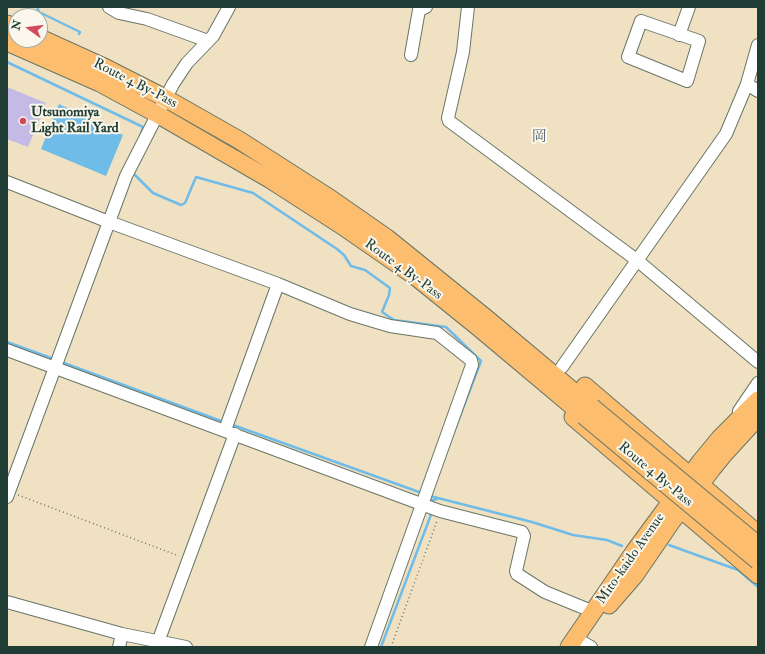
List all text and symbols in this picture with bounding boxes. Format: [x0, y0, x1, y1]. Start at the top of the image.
north arrow [8, 8, 48, 48]
text: N [9, 19, 24, 32]
street label: Route 4 By-Pass [90, 56, 180, 112]
place label: Utsunomiya Light Rail Yard [31, 105, 119, 138]
marker: Utsunomiya Light Rail Yard [18, 116, 28, 126]
district label: 岡 [532, 129, 546, 147]
street label: Route 4 By-Pass [361, 236, 445, 304]
street label: Route 4 By-Pass [614, 439, 696, 511]
street label: Mito-kaido Avenue [593, 510, 669, 608]

